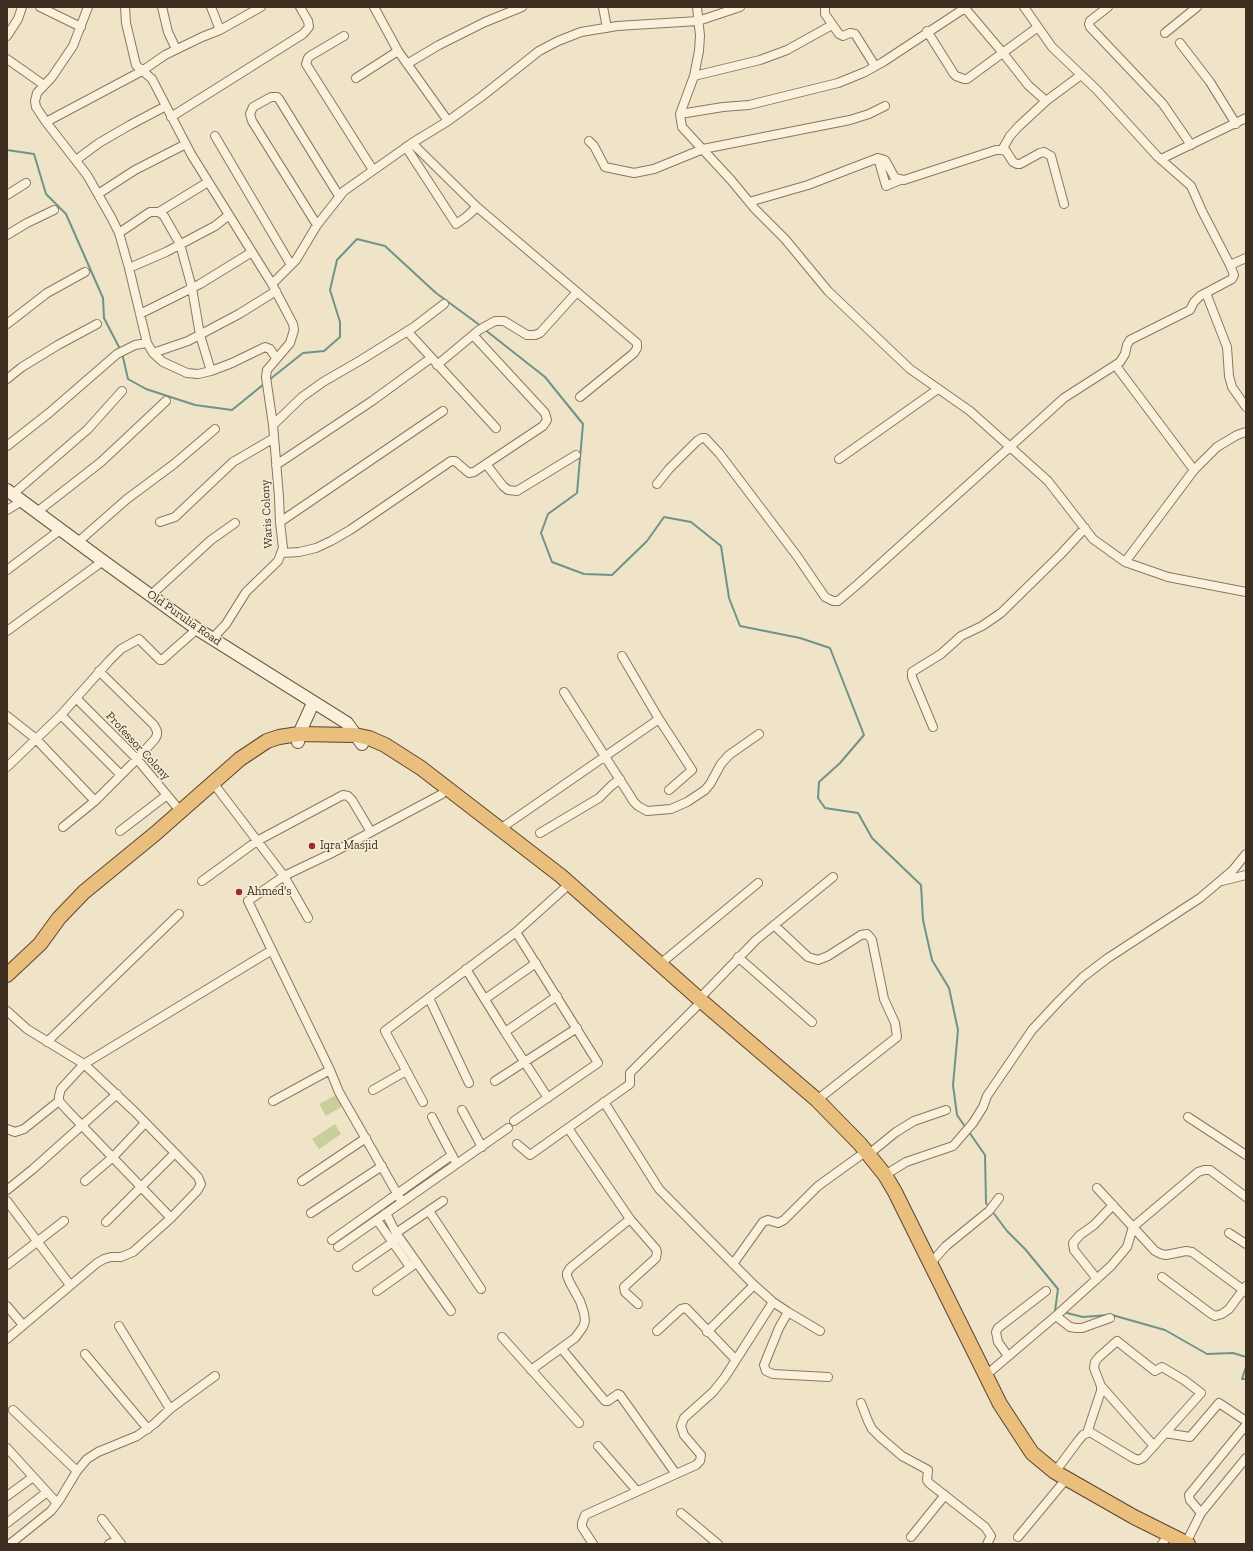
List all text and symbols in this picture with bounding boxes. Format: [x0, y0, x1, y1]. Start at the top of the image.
street label: Waris Colony [258, 479, 276, 549]
street label: Old Purulia Road [144, 587, 224, 649]
street label: Professor Colony [103, 709, 173, 783]
place label: Iqra Masjid [320, 839, 378, 853]
marker: Iqra Masjid [307, 841, 317, 851]
place label: Ahmed's [247, 885, 292, 899]
marker: Ahmed's [234, 887, 244, 897]

